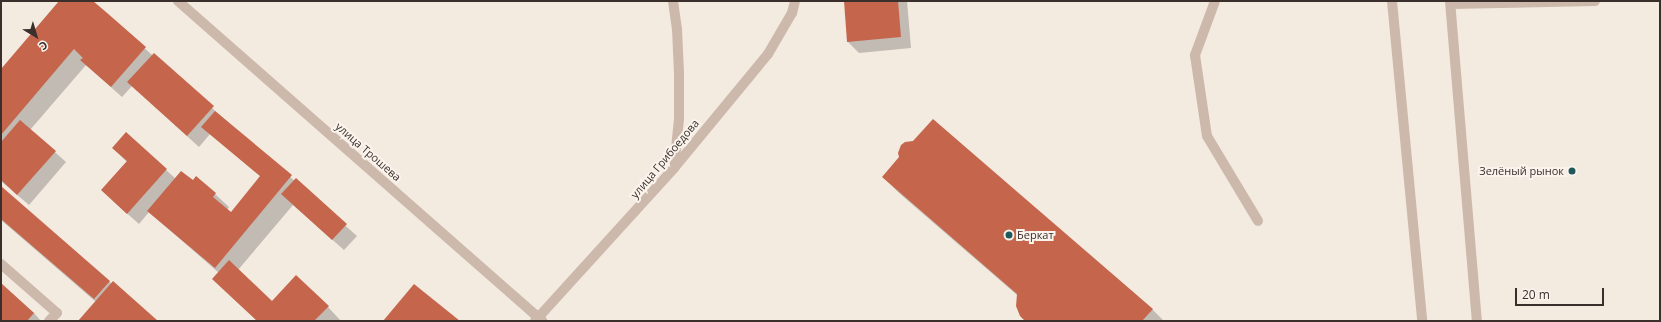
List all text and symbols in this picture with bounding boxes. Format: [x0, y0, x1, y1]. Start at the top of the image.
north arrow [16, 16, 56, 56]
text: С [36, 38, 51, 54]
street label: улица Грибоедова [628, 117, 702, 201]
street label: улица Трошева [333, 120, 403, 184]
place label: Зелёный рынок [1479, 164, 1564, 178]
marker: Зелёный рынок [1567, 166, 1577, 176]
place label: Беркат [1017, 228, 1054, 242]
marker: Беркат [1004, 230, 1014, 240]
scale bar [1517, 280, 1606, 306]
text: 20 m [1522, 286, 1550, 303]

